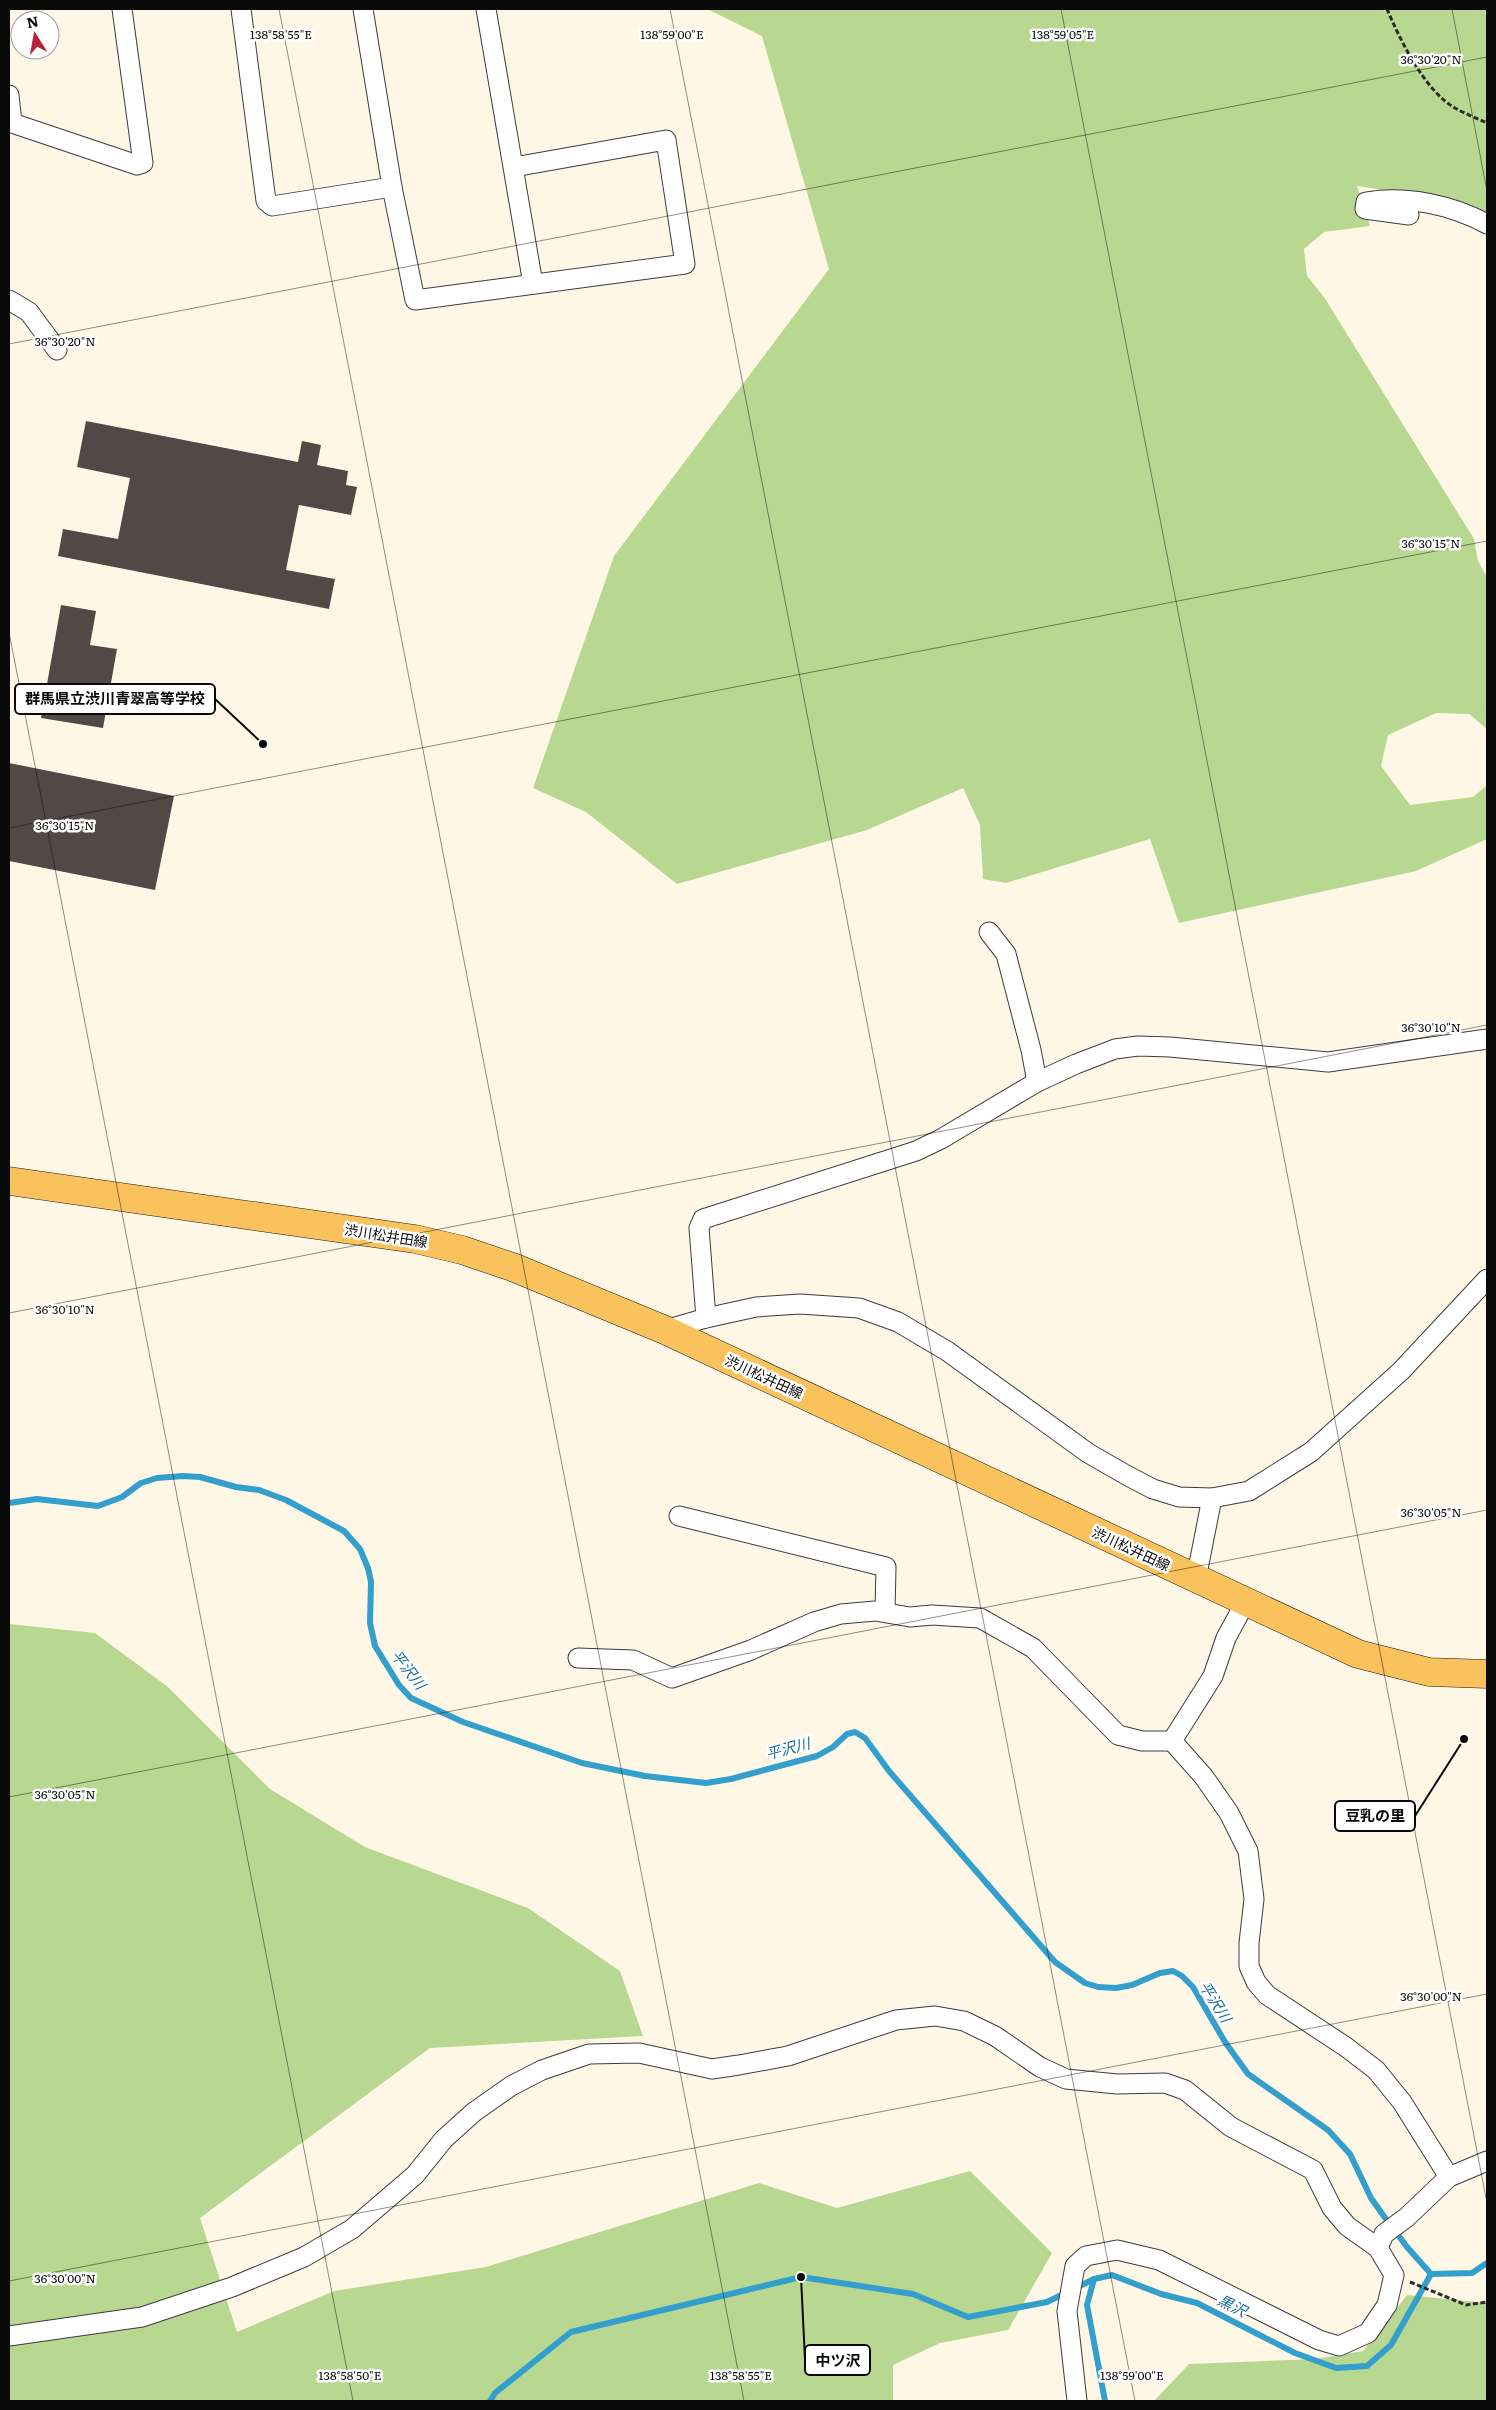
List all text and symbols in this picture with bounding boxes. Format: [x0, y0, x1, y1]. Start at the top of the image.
north arrow [10, 10, 60, 60]
text: N [25, 10, 40, 32]
text: 138°58'55"E [250, 25, 312, 43]
text: 138°59'00"E [640, 25, 704, 43]
text: 138°59'05"E [1032, 25, 1095, 43]
text: 36°30'20"N [1401, 50, 1461, 68]
text: 36°30'20"N [35, 332, 95, 350]
text: 36°30'15"N [1402, 534, 1460, 552]
callout: 群馬県立渋川青翠高等学校 [15, 684, 215, 714]
text: 群馬県立渋川青翠高等学校 [25, 686, 205, 709]
text: 36°30'15"N [36, 816, 94, 834]
text: 36°30'10"N [1401, 1018, 1461, 1036]
street label: 渋川松井田線 [343, 1219, 429, 1251]
text: 36°30'10"N [35, 1300, 95, 1318]
street label: 渋川松井田線 [722, 1349, 807, 1403]
text: 36°30'05"N [1401, 1503, 1461, 1521]
street label: 渋川松井田線 [1089, 1521, 1174, 1575]
water label: 平沢川 [386, 1644, 433, 1695]
water label: 平沢川 [763, 1730, 814, 1764]
text: 36°30'05"N [35, 1785, 95, 1803]
callout: 豆乳の里 [1335, 1801, 1415, 1831]
text: 豆乳の里 [1345, 1803, 1405, 1826]
water label: 平沢川 [1195, 1976, 1239, 2028]
text: 36°30'00"N [1400, 1987, 1462, 2005]
text: 36°30'00"N [34, 2269, 96, 2287]
water label: 黒沢 [1214, 2288, 1253, 2323]
callout: 中ツ沢 [805, 2345, 870, 2375]
text: 中ツ沢 [815, 2348, 861, 2371]
text: 138°58'50"E [319, 2366, 382, 2384]
text: 138°58'55"E [710, 2366, 772, 2384]
text: 138°59'00"E [1100, 2366, 1164, 2384]

